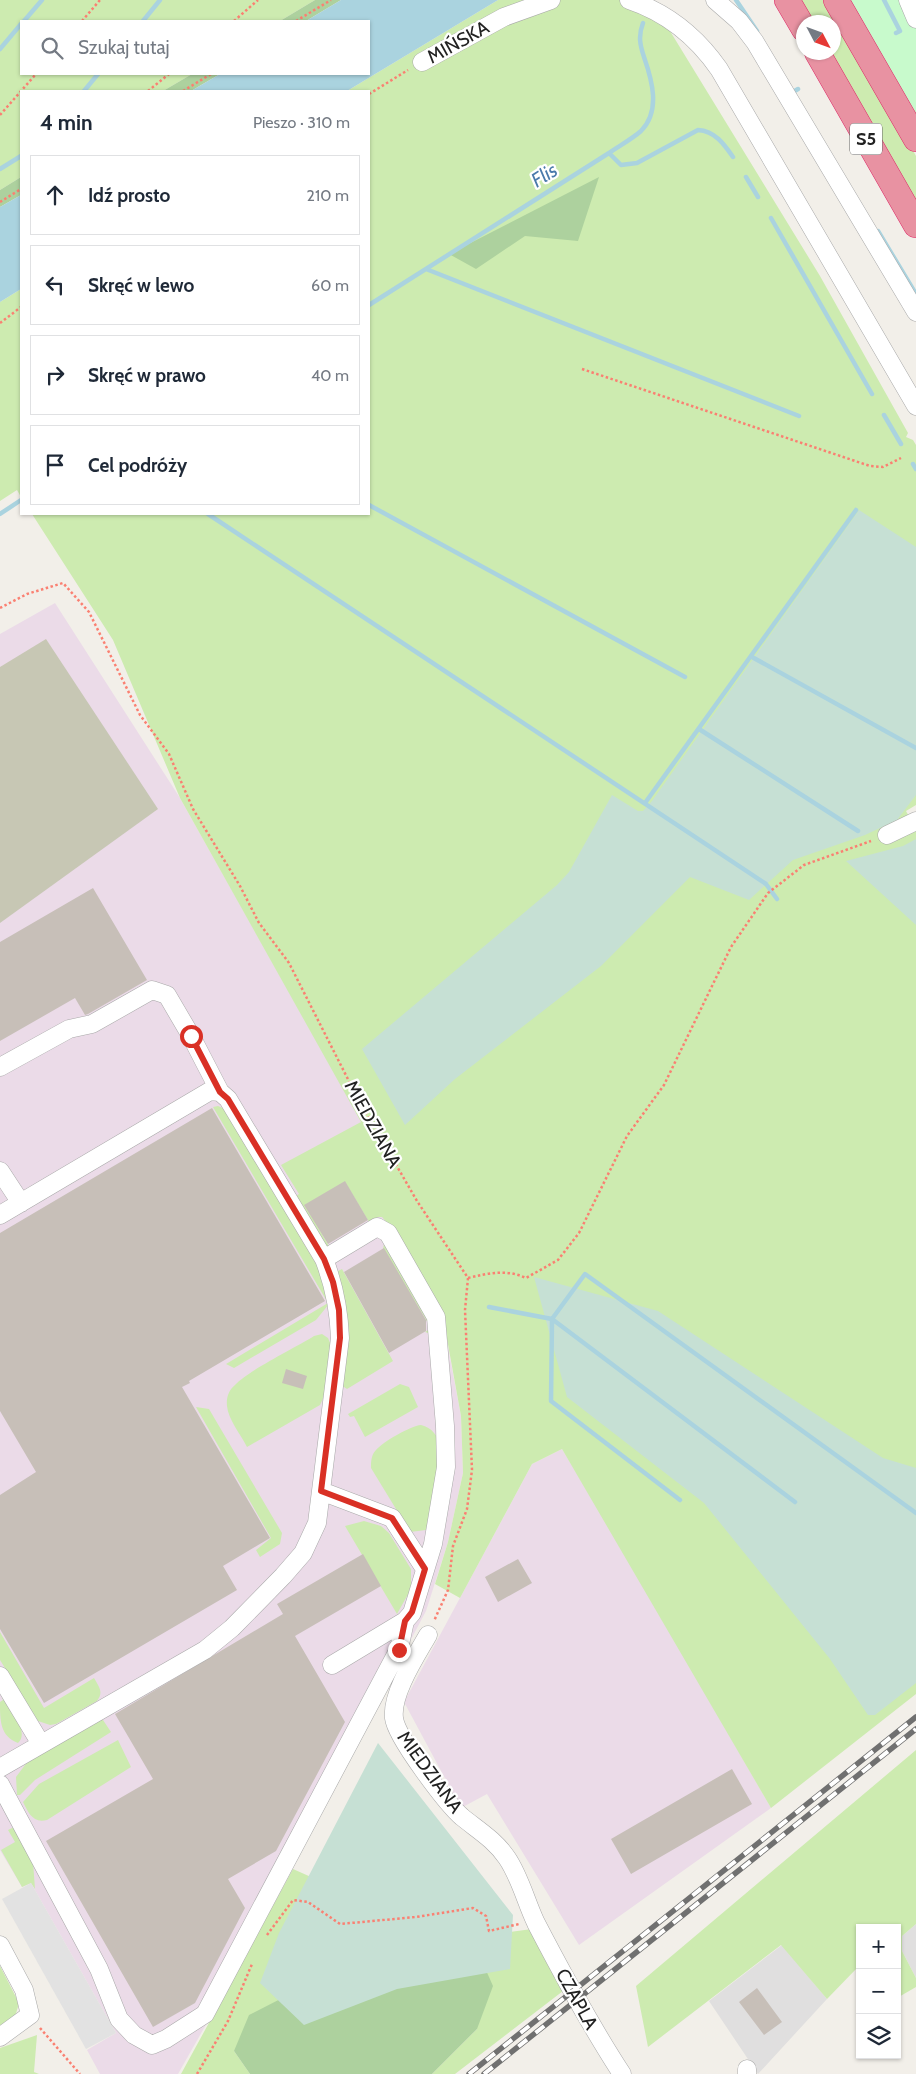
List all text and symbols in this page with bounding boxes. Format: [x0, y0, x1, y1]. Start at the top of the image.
street label: MIŃSKA [423, 15, 493, 68]
north arrow [796, 15, 841, 60]
search box [20, 20, 370, 75]
icon: search [38, 34, 66, 62]
text: Szukaj tutaj [78, 36, 170, 59]
text: 4 min [40, 110, 93, 135]
text: Pieszo · 310 m [253, 113, 350, 132]
road number: S5 [850, 124, 882, 154]
water label: Flis [526, 158, 562, 192]
icon: ahead [41, 181, 69, 209]
text: Idź prosto [88, 184, 170, 207]
text: 210 m [307, 186, 349, 205]
icon: left [41, 271, 69, 299]
text: Skręć w lewo [88, 274, 194, 297]
text: 60 m [311, 276, 349, 295]
icon: right [41, 361, 69, 389]
text: Skręć w prawo [88, 364, 206, 387]
text: 40 m [311, 366, 349, 385]
icon: arrive [41, 451, 69, 479]
text: Cel podróży [88, 454, 187, 477]
route start [180, 1025, 203, 1048]
street label: MIEDZIANA [340, 1076, 407, 1172]
route end [388, 1639, 411, 1662]
street label: MIEDZIANA [392, 1726, 468, 1818]
map controls [856, 1924, 901, 2059]
button: + [856, 1924, 901, 1969]
street label: CZAPLA [551, 1965, 603, 2034]
button: − [856, 1969, 901, 2014]
button: layers [856, 2014, 901, 2059]

